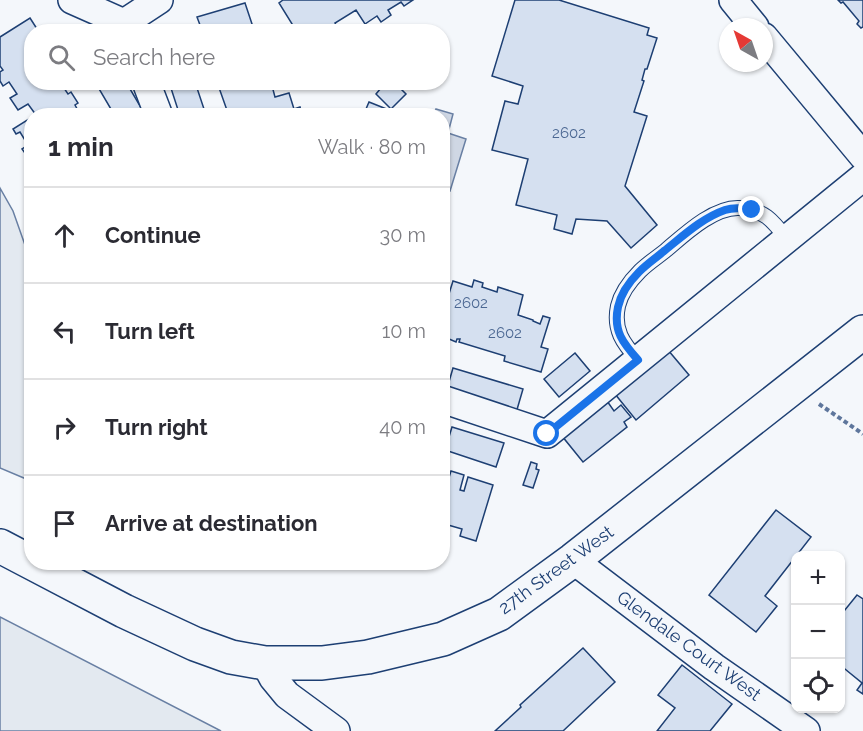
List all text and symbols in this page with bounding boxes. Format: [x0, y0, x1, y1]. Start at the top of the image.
north arrow [719, 18, 773, 72]
search box [24, 24, 450, 90]
icon: search [45, 41, 78, 74]
text: Search here [93, 44, 215, 70]
house number: 2602 [552, 124, 586, 142]
text: 1 min [48, 132, 114, 162]
text: Walk · 80 m [318, 135, 426, 159]
route end [738, 196, 764, 222]
icon: ahead [48, 219, 81, 252]
text: Continue [105, 222, 201, 248]
text: 30 m [380, 223, 426, 247]
house number: 2602 [454, 294, 488, 312]
icon: left [48, 315, 81, 348]
text: Turn left [105, 318, 195, 344]
text: 10 m [382, 319, 426, 343]
house number: 2602 [488, 324, 522, 342]
icon: right [48, 411, 81, 444]
text: Turn right [105, 414, 208, 440]
text: 40 m [379, 415, 426, 439]
route start [533, 420, 559, 446]
icon: arrive [48, 507, 81, 540]
text: Arrive at destination [105, 510, 318, 536]
street label: 27th Street West [494, 521, 617, 618]
map controls [791, 551, 845, 713]
button: + [791, 551, 845, 605]
street label: Glendale Court West [613, 586, 765, 705]
button: − [791, 605, 845, 659]
button: locate [791, 659, 845, 713]

